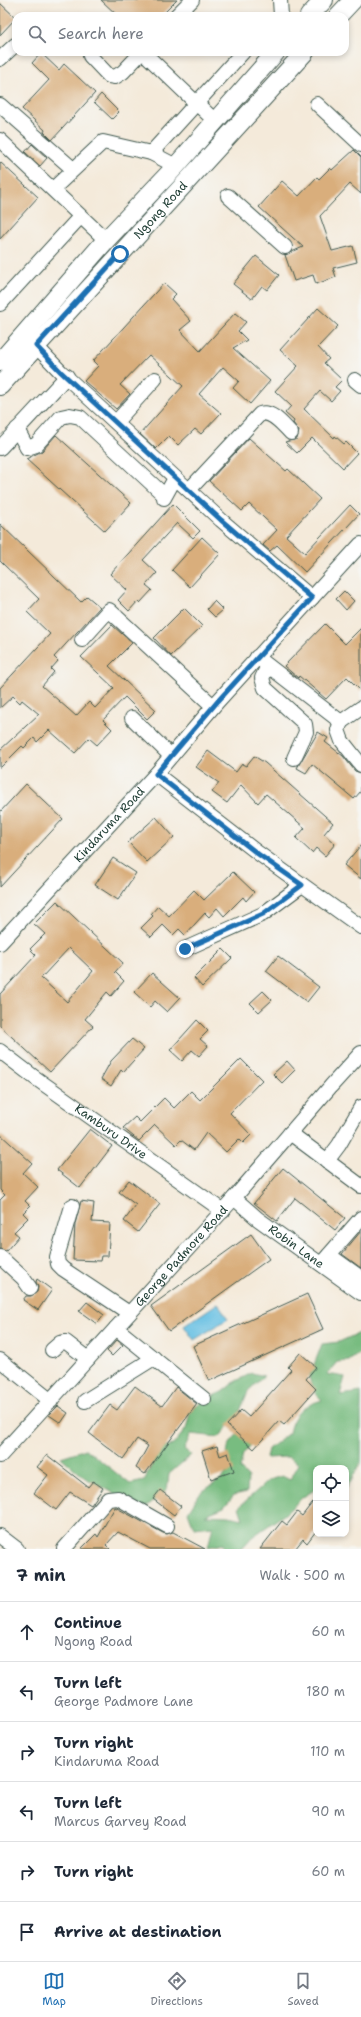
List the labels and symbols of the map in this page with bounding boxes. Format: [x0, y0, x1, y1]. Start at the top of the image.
street label: Ngong Road [130, 178, 191, 242]
route start [111, 245, 129, 263]
street label: Kindaruma Road [70, 783, 148, 866]
route end [176, 940, 194, 958]
street label: Kamburu Drive [72, 1100, 150, 1163]
street label: George Padmore Road [131, 1202, 232, 1310]
street label: Robin Lane [265, 1221, 327, 1272]

